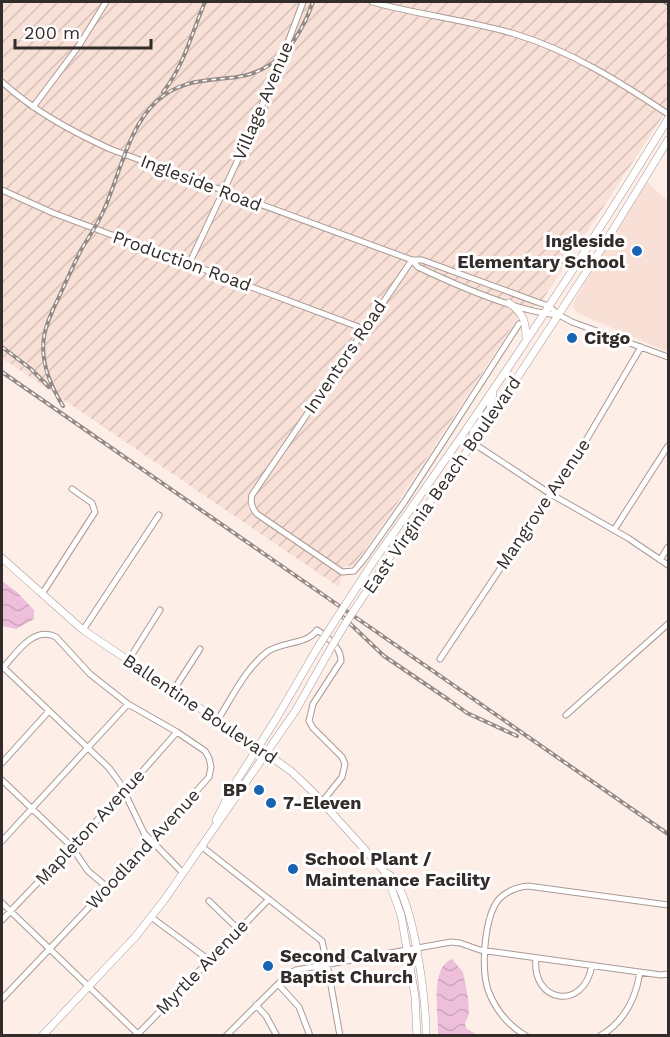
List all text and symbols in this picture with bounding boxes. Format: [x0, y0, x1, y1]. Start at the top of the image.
scale bar [15, 12, 152, 50]
text: 200 m [24, 22, 80, 43]
street label: Village Avenue [228, 38, 297, 163]
street label: Ingleside Road [138, 150, 265, 215]
street label: Production Road [110, 226, 254, 295]
place label: Ingleside Elementary School [457, 230, 625, 272]
marker: Ingleside Elementary School [630, 244, 644, 258]
street label: Inventors Road [299, 296, 390, 417]
place label: Citgo [584, 327, 630, 348]
marker: Citgo [565, 331, 579, 345]
street label: East Virginia Beach Boulevard [358, 372, 525, 597]
street label: Mangrove Avenue [491, 434, 594, 573]
street label: Ballentine Boulevard [119, 649, 281, 768]
street label: Mapleton Avenue [30, 764, 149, 889]
place label: BP [223, 779, 247, 800]
marker: BP [252, 783, 266, 797]
street label: Woodland Avenue [81, 784, 204, 913]
place label: 7-Eleven [283, 792, 361, 813]
marker: 7-Eleven [264, 796, 278, 810]
place label: School Plant / Maintenance Facility [305, 848, 491, 890]
marker: School Plant / Maintenance Facility [286, 862, 300, 876]
street label: Myrtle Avenue [151, 915, 252, 1019]
place label: Second Calvary Baptist Church [280, 945, 418, 987]
marker: Second Calvary Baptist Church [261, 959, 275, 973]

